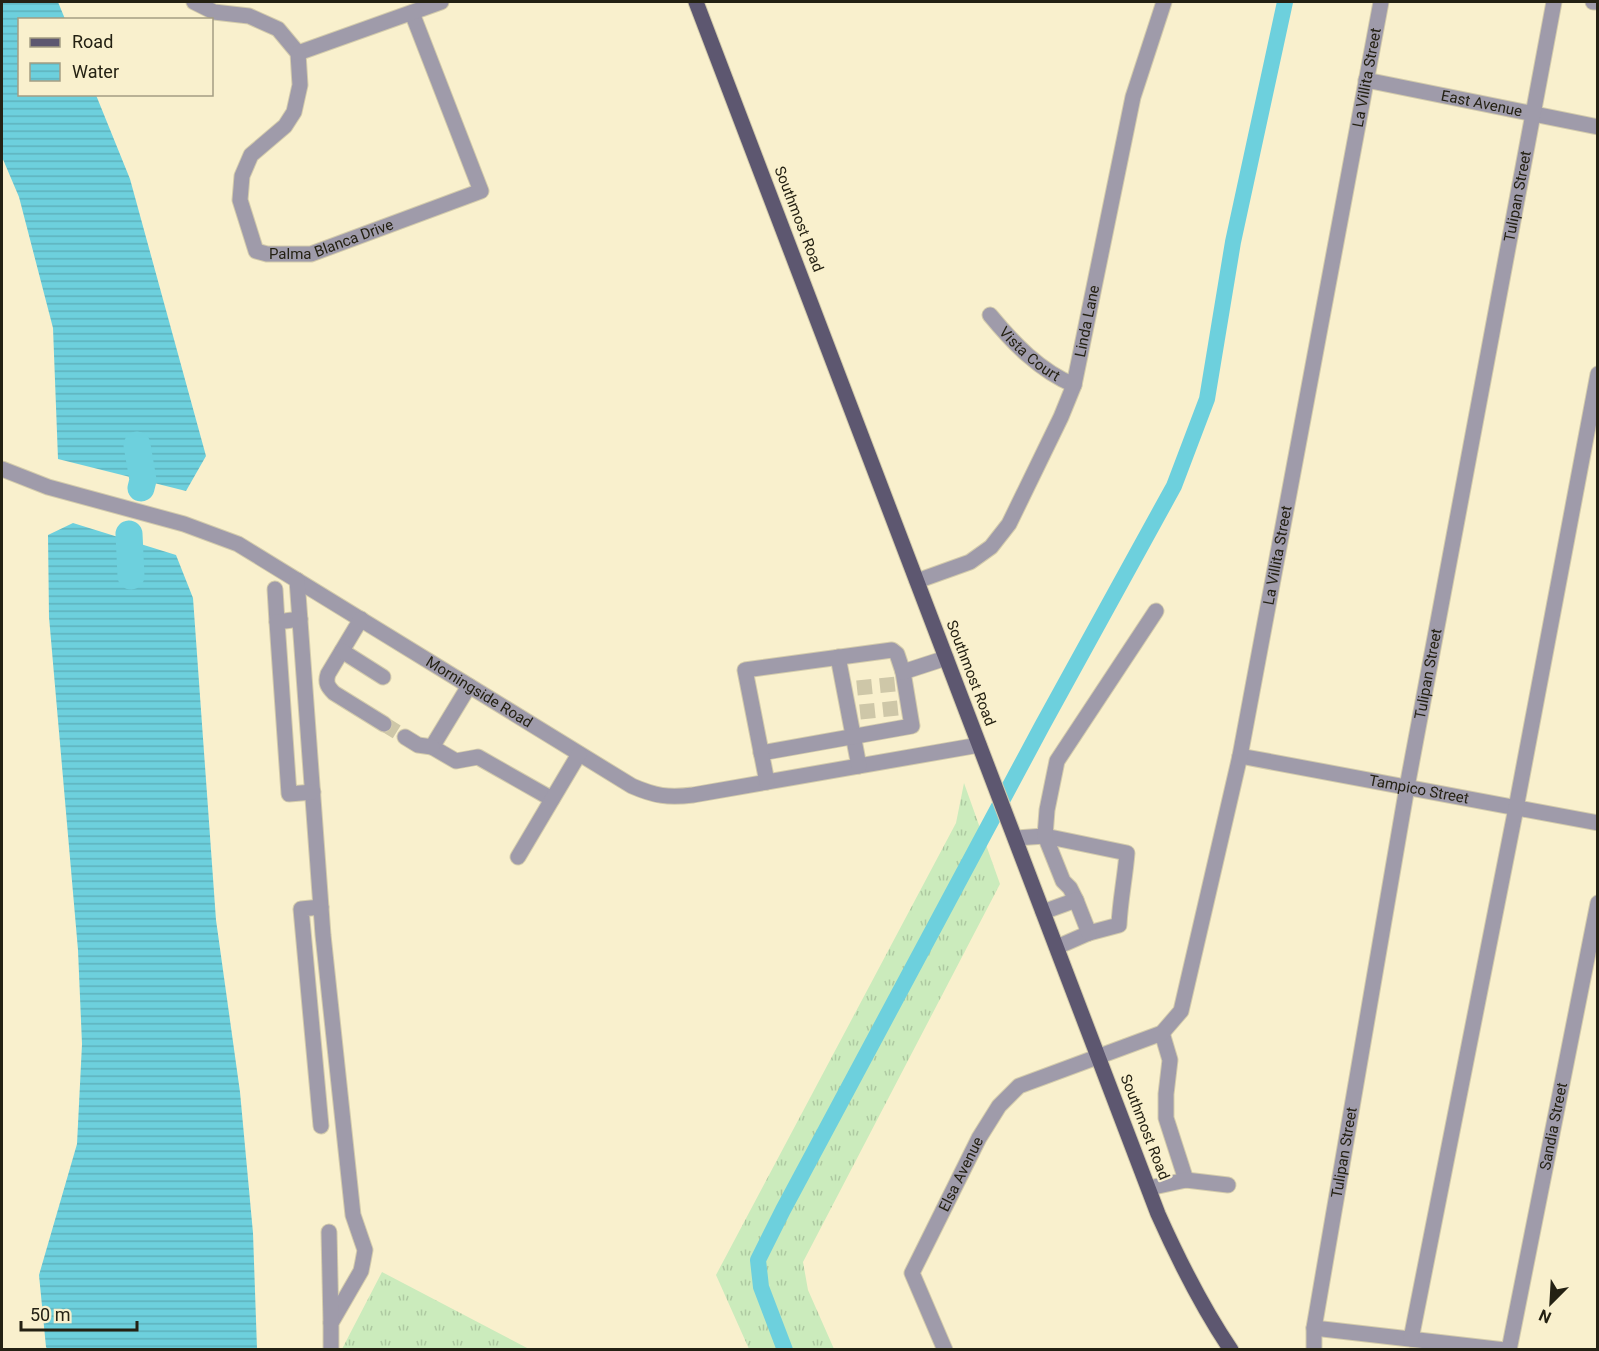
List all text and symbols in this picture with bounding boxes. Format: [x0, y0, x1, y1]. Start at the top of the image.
legend [18, 18, 213, 96]
street label: La Villita Street [1349, 26, 1385, 129]
text: Road [72, 31, 113, 52]
text: Water [72, 61, 119, 82]
street label: East Avenue [1440, 86, 1524, 120]
street label: Tulipan Street [1500, 149, 1535, 243]
street label: Southmost Road [771, 164, 827, 274]
street label: Palma Blanca Drive [269, 215, 396, 263]
street label: Linda Lane [1071, 284, 1103, 359]
street label: Vista Court [995, 323, 1063, 385]
street label: La Villita Street [1259, 504, 1296, 606]
street label: Southmost Road [943, 618, 999, 728]
street label: Tulipan Street [1411, 627, 1446, 721]
street label: Morningside Road [423, 653, 536, 732]
street label: Tampico Street [1367, 771, 1470, 808]
street label: Southmost Road [1117, 1072, 1173, 1182]
street label: Sandia Street [1536, 1081, 1571, 1172]
street label: Tulipan Street [1327, 1106, 1361, 1200]
street label: Elsa Avenue [935, 1134, 987, 1215]
north arrow [1521, 1273, 1581, 1333]
scale bar [21, 1294, 136, 1332]
text: 50 m [30, 1304, 70, 1325]
text: N [1536, 1305, 1554, 1327]

